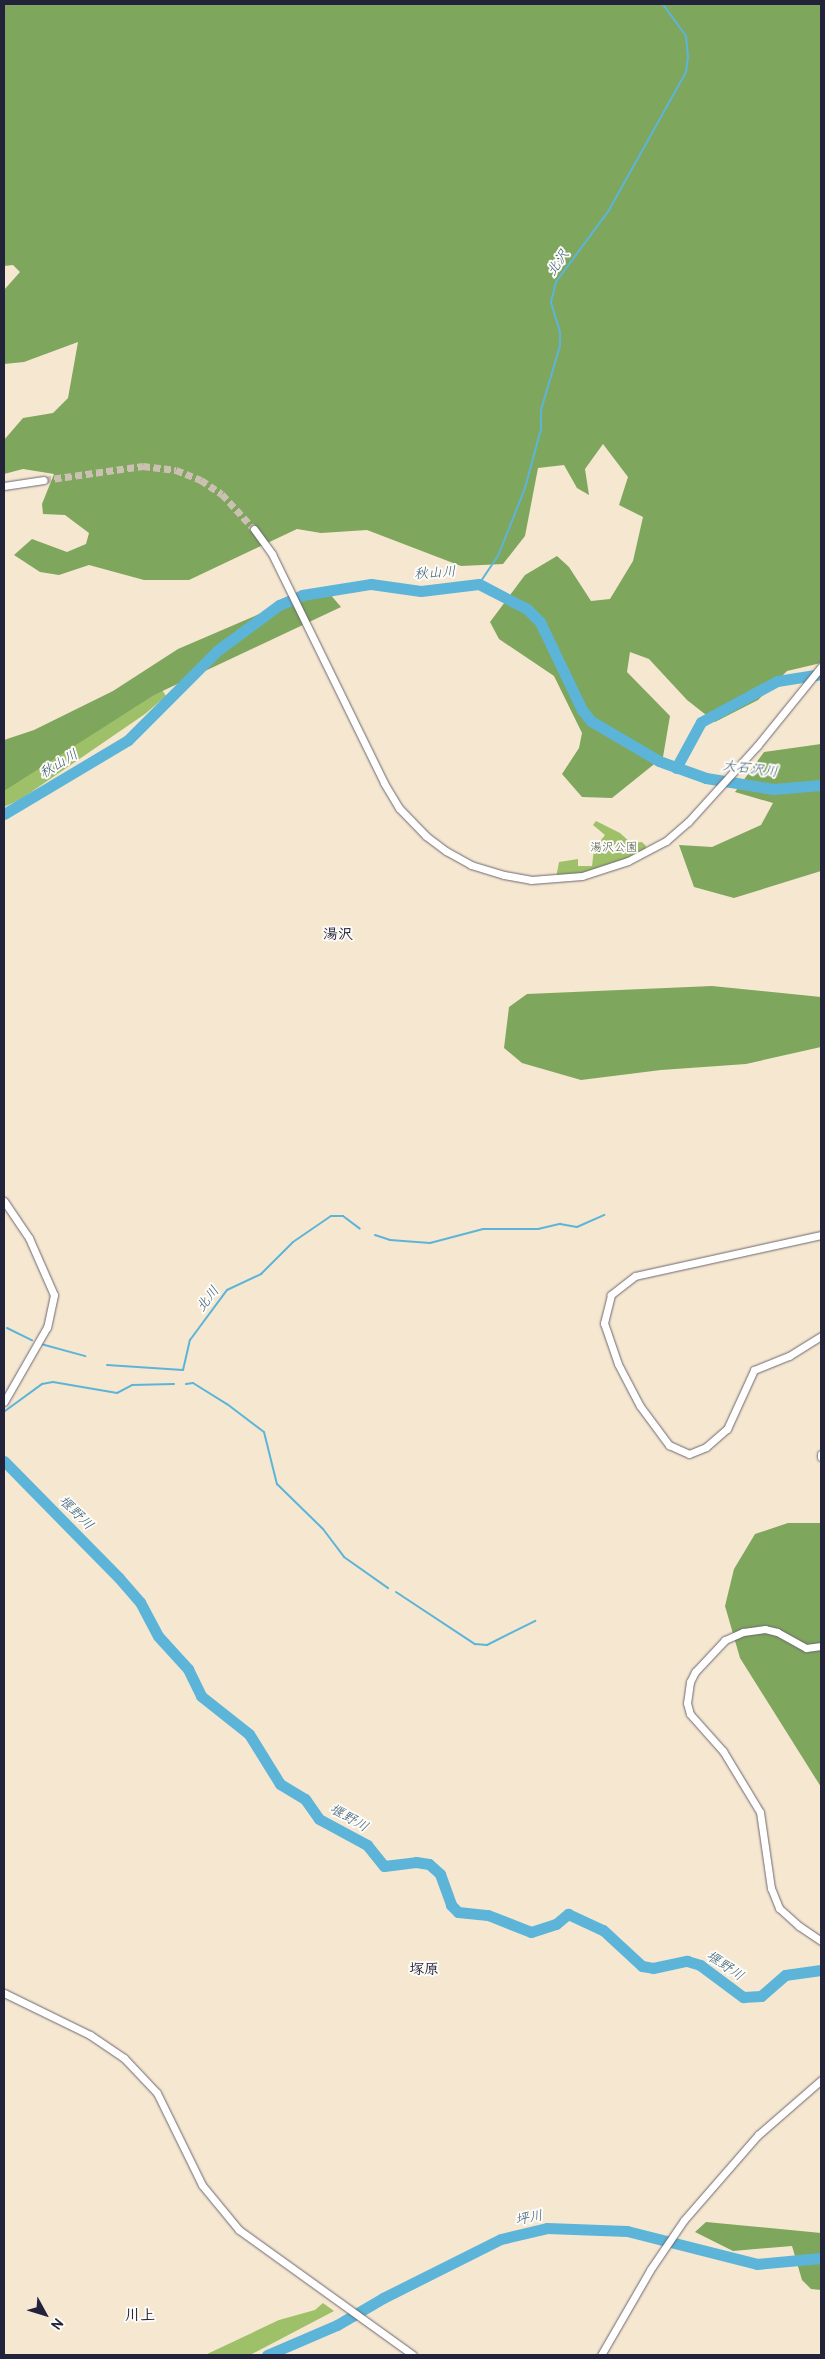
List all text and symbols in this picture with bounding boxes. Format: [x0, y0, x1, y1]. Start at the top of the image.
water label: 北沢 [543, 247, 573, 279]
water label: 秋山川 [413, 563, 457, 583]
water label: 秋山川 [37, 746, 81, 782]
water label: 大石沢川 [721, 757, 779, 781]
park label: 湯沢公園 [590, 841, 638, 855]
district label: 湯沢 [323, 926, 353, 944]
water label: 北川 [193, 1283, 223, 1315]
water label: 堰野川 [55, 1492, 97, 1534]
water label: 堰野川 [327, 1800, 371, 1836]
water label: 堰野川 [703, 1947, 747, 1985]
district label: 塚原 [409, 1961, 439, 1979]
water label: 坪川 [514, 2207, 544, 2229]
north arrow [20, 2289, 70, 2339]
district label: 川上 [125, 2307, 155, 2325]
text: N [47, 2315, 67, 2333]

